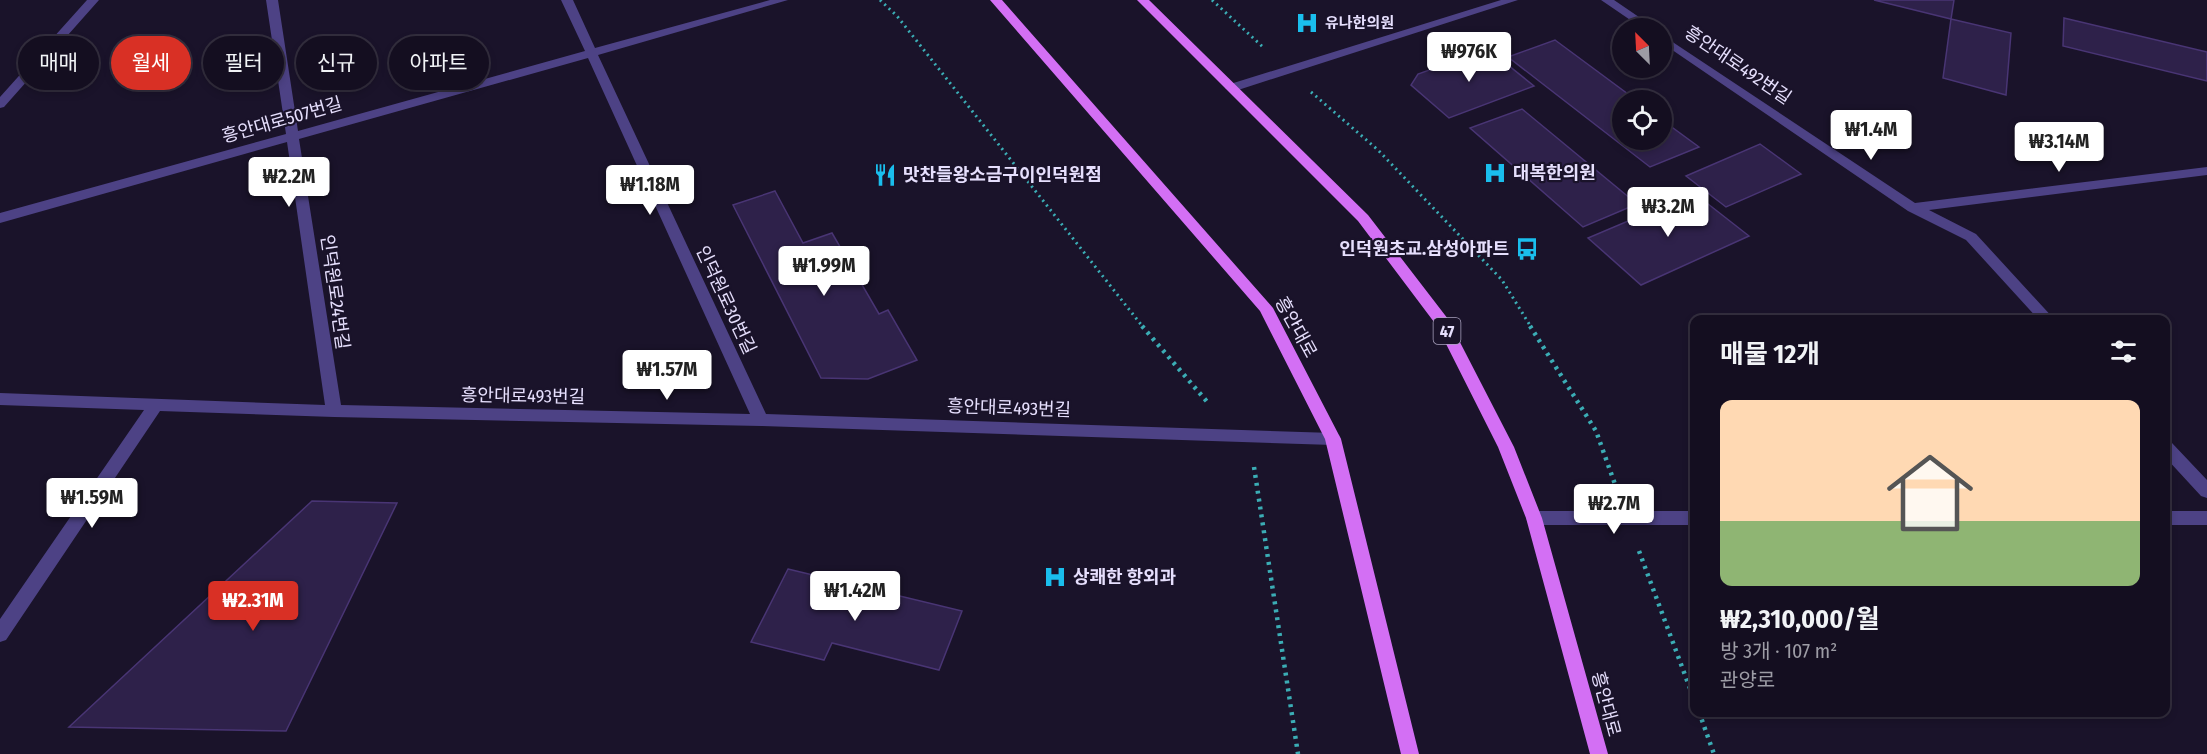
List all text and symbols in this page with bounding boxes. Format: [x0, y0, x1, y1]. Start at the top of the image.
hospital icon: 유나한의원 [1294, 10, 1320, 36]
place label: 유나한의원 [1325, 14, 1394, 32]
north arrow [1612, 18, 1672, 78]
map controls [1612, 18, 1672, 150]
street label: 흥안대로492번길 [1680, 21, 1796, 109]
pin: ₩976K [1427, 32, 1511, 83]
chip: 매매 [18, 36, 99, 90]
chip: 월세 [111, 36, 191, 90]
chip: 필터 [203, 36, 284, 90]
chip: 신규 [296, 36, 377, 90]
chip: 아파트 [389, 36, 489, 90]
text: ₩976K [1441, 39, 1497, 63]
button: locate [1612, 90, 1672, 150]
street label: 흥안대로507번길 [219, 92, 345, 148]
pin: ₩1.4M [1829, 110, 1913, 161]
text: ₩1.4M [1845, 117, 1897, 141]
pin: ₩3.14M [2010, 122, 2108, 173]
text: ₩3.14M [2029, 129, 2089, 153]
pin: ₩2.2M [247, 157, 331, 208]
hospital icon: 대복한의원 [1482, 160, 1508, 186]
restaurant icon: 맛찬들왕소금구이인덕원점 [872, 162, 898, 188]
place label: 대복한의원 [1513, 162, 1596, 184]
text: ₩2.2M [263, 164, 315, 188]
place label: 맛찬들왕소금구이인덕원점 [903, 164, 1102, 186]
pin: ₩1.18M [601, 165, 699, 216]
text: ₩1.18M [620, 172, 680, 196]
pin: ₩3.2M [1626, 187, 1710, 238]
text: ₩3.2M [1641, 194, 1695, 218]
street label: 인덕원로24번길 [316, 233, 354, 351]
bus stop icon: 인덕원초교.삼성아파트 [1514, 236, 1540, 262]
place label: 인덕원초교.삼성아파트 [1339, 238, 1509, 260]
street label: 인덕원로30번길 [691, 242, 761, 358]
pin: ₩1.99M [775, 246, 873, 297]
text: ₩1.99M [792, 253, 856, 277]
street label: 흥안대로 [1270, 293, 1322, 361]
road number: 47 [1434, 318, 1460, 344]
icon: filters [2107, 335, 2140, 368]
text: 매물 12개 [1720, 339, 1820, 370]
pin: ₩1.57M [618, 350, 716, 401]
text: ₩1.57M [637, 357, 697, 381]
street label: 흥안대로493번길 [461, 384, 585, 408]
street label: 흥안대로493번길 [947, 395, 1071, 421]
icon: home [1876, 439, 1984, 547]
pin: ₩1.59M [43, 478, 141, 529]
pin: ₩2.7M [1572, 484, 1656, 535]
text: ₩1.59M [61, 485, 123, 509]
text: ₩2.7M [1588, 491, 1640, 515]
hospital icon: 상쾌한 항외과 [1042, 564, 1068, 590]
place label: 상쾌한 항외과 [1073, 566, 1177, 588]
pin: ₩1.42M [806, 571, 904, 622]
text: ₩1.42M [824, 578, 886, 602]
pin: ₩2.31M [204, 581, 302, 632]
text: ₩2.31M [222, 588, 284, 612]
text: ₩2,310,000/월 [1720, 604, 1880, 635]
text: 방 3개 · 107 m² [1720, 639, 1837, 663]
text: 관양로 [1720, 668, 1775, 692]
street label: 흥안대로 [1587, 669, 1625, 739]

